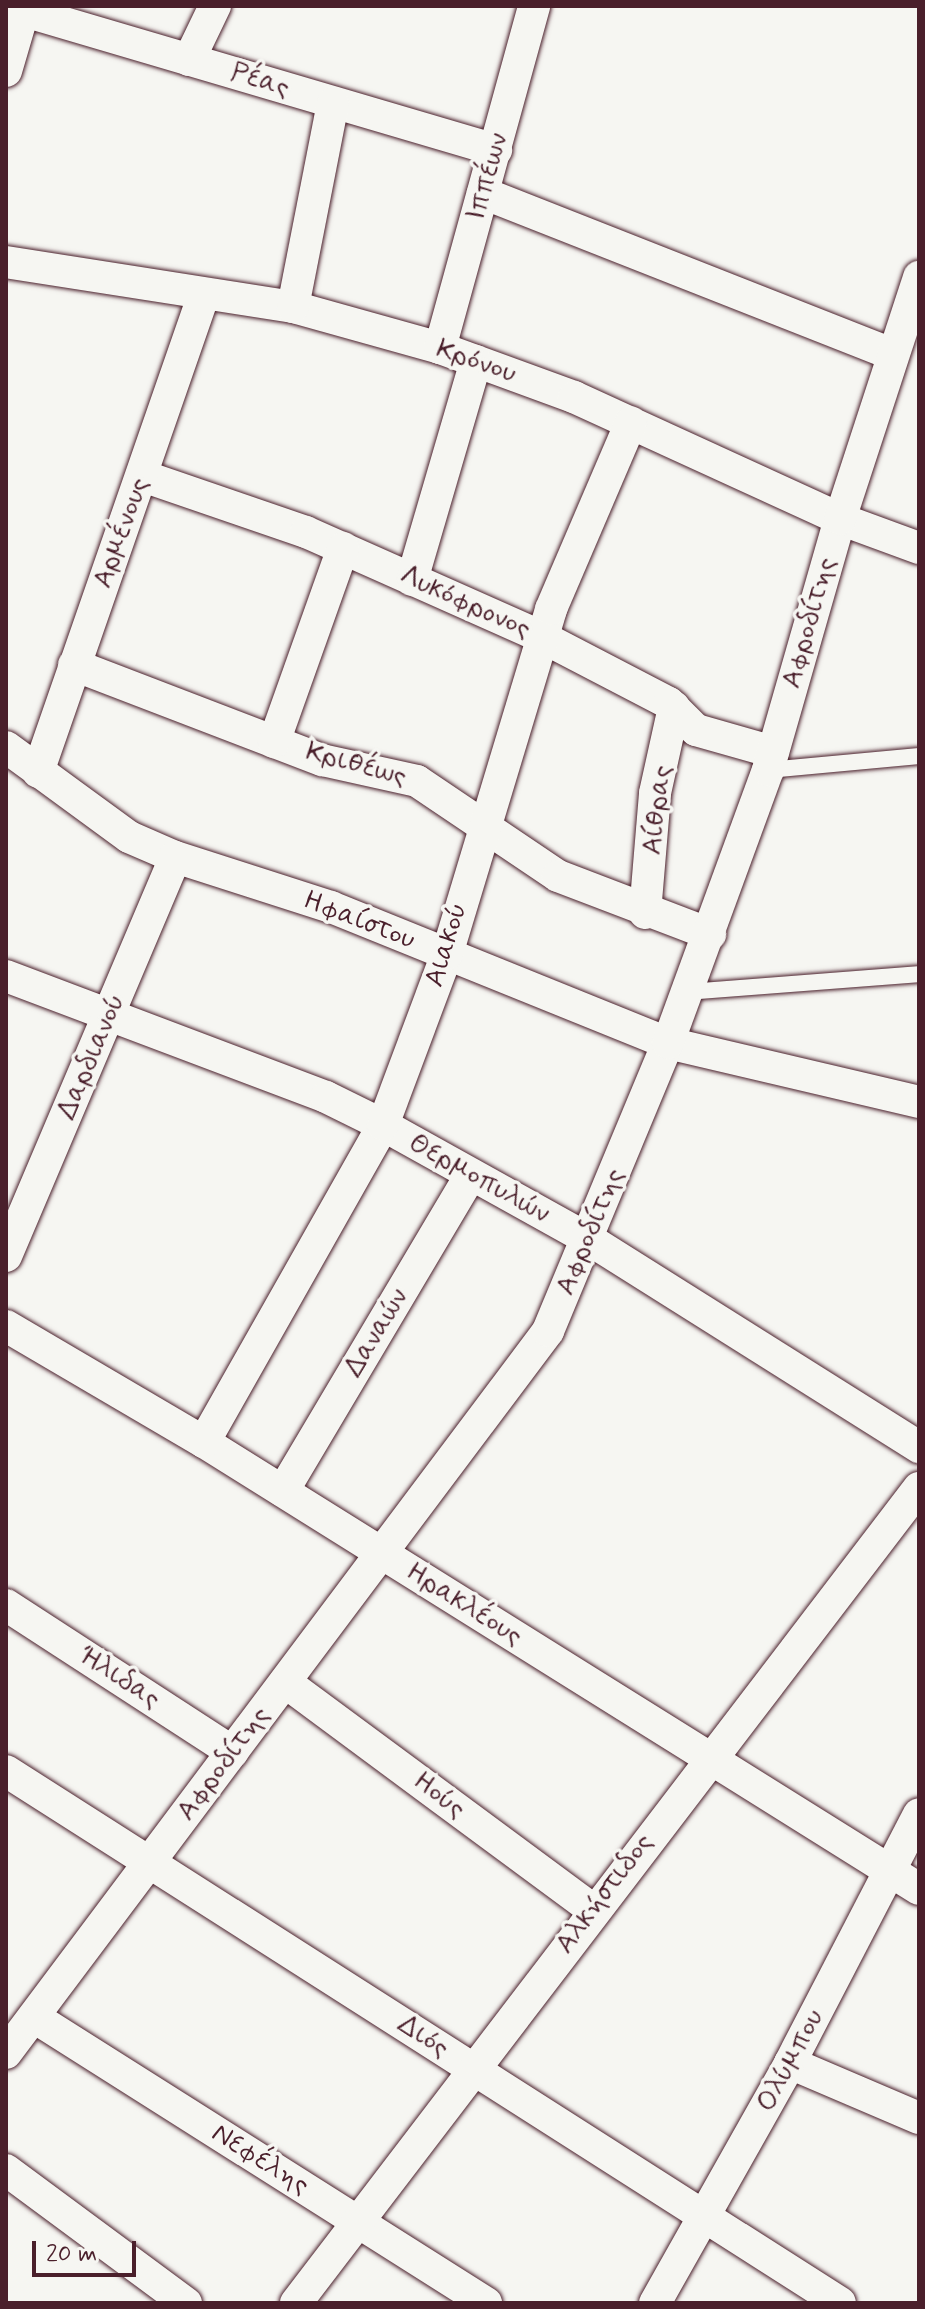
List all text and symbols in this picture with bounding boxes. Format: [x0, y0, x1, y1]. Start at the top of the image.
street label: Ρέας [227, 56, 293, 106]
street label: Ιππέων [459, 129, 517, 225]
street label: Κρόνου [432, 333, 520, 391]
street label: Αρμένους [87, 473, 157, 593]
street label: Αφροδίτης [775, 554, 845, 692]
street label: Λυκόφρoνος [394, 559, 536, 647]
street label: Κριθέως [302, 735, 410, 795]
street label: Αίθρας [636, 763, 680, 857]
street label: Ηφαίστου [299, 884, 419, 958]
street label: Αιακού [418, 899, 476, 991]
street label: Δαρδιανού [51, 989, 133, 1125]
street label: Θερμοπυλών [403, 1126, 555, 1232]
street label: Αφροδίτης [549, 1164, 633, 1300]
street label: Δαναών [337, 1283, 417, 1383]
street label: Ηρακλέους [400, 1556, 528, 1654]
street label: Ήλιδας [72, 1639, 166, 1717]
street label: Αφροδίτης [170, 1700, 278, 1828]
street label: Ηούς [406, 1765, 472, 1827]
street label: Αλκήστιδος [549, 1827, 661, 1961]
street label: Ολύμπου [750, 2004, 832, 2118]
street label: Διός [391, 2008, 455, 2066]
street label: Νεφέλης [205, 2117, 315, 2203]
scale bar [36, 2225, 140, 2275]
text: 20 m [46, 2239, 97, 2270]

